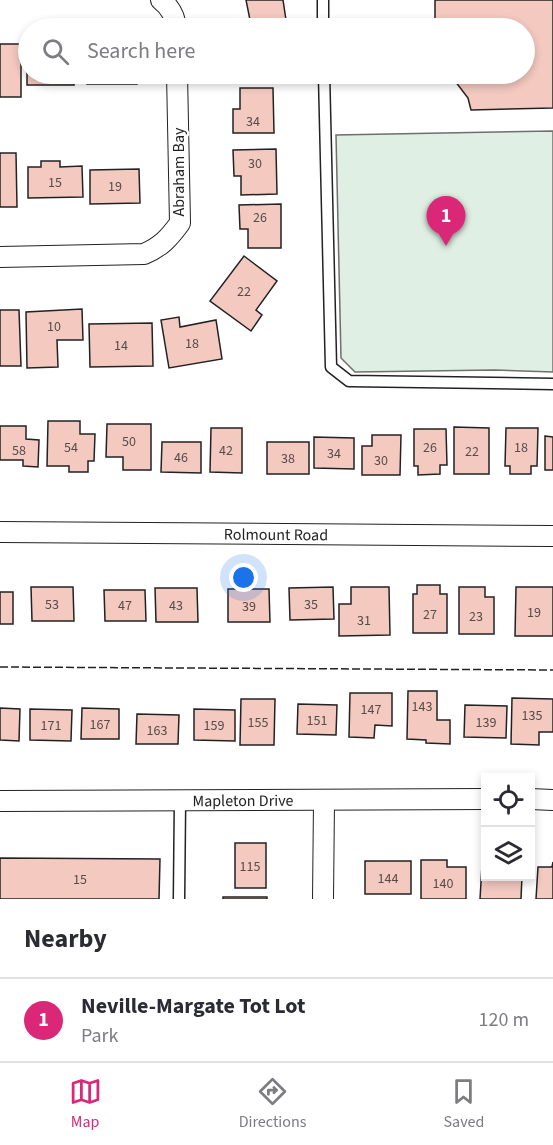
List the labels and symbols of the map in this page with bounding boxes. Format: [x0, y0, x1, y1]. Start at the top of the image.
house number: 34 [246, 112, 260, 132]
street label: Abraham Bay [168, 127, 190, 216]
house number: 30 [248, 154, 262, 174]
house number: 15 [48, 173, 62, 193]
house number: 19 [108, 177, 122, 197]
pin: 1 [426, 196, 466, 246]
house number: 26 [253, 208, 267, 228]
house number: 22 [237, 282, 251, 302]
house number: 10 [47, 317, 61, 337]
house number: 18 [185, 334, 199, 354]
house number: 14 [114, 336, 128, 356]
house number: 50 [122, 432, 136, 452]
house number: 54 [64, 438, 78, 458]
house number: 26 [423, 438, 437, 458]
house number: 18 [514, 438, 528, 458]
house number: 58 [12, 441, 26, 461]
house number: 42 [219, 441, 233, 461]
house number: 22 [465, 442, 479, 462]
house number: 34 [327, 444, 341, 464]
house number: 46 [174, 448, 188, 468]
house number: 38 [281, 449, 295, 469]
house number: 30 [374, 451, 388, 471]
street label: Rolmount Road [224, 524, 328, 546]
your location [229, 563, 258, 592]
house number: 53 [45, 595, 59, 615]
house number: 35 [304, 595, 318, 615]
house number: 47 [118, 596, 132, 616]
house number: 43 [169, 596, 183, 616]
house number: 39 [242, 597, 256, 617]
house number: 19 [527, 603, 541, 623]
house number: 27 [423, 605, 437, 625]
house number: 23 [469, 607, 483, 627]
house number: 31 [357, 611, 371, 631]
house number: 143 [412, 697, 432, 717]
house number: 147 [361, 700, 381, 720]
house number: 135 [522, 706, 542, 726]
house number: 151 [307, 711, 327, 731]
house number: 155 [248, 713, 268, 733]
house number: 139 [476, 713, 496, 733]
house number: 167 [90, 715, 110, 735]
house number: 171 [41, 716, 61, 736]
house number: 159 [204, 716, 224, 736]
house number: 163 [147, 721, 167, 741]
street label: Mapleton Drive [192, 790, 294, 812]
house number: 115 [240, 857, 260, 877]
house number: 144 [378, 869, 398, 889]
house number: 15 [73, 870, 87, 890]
house number: 140 [433, 874, 453, 894]

